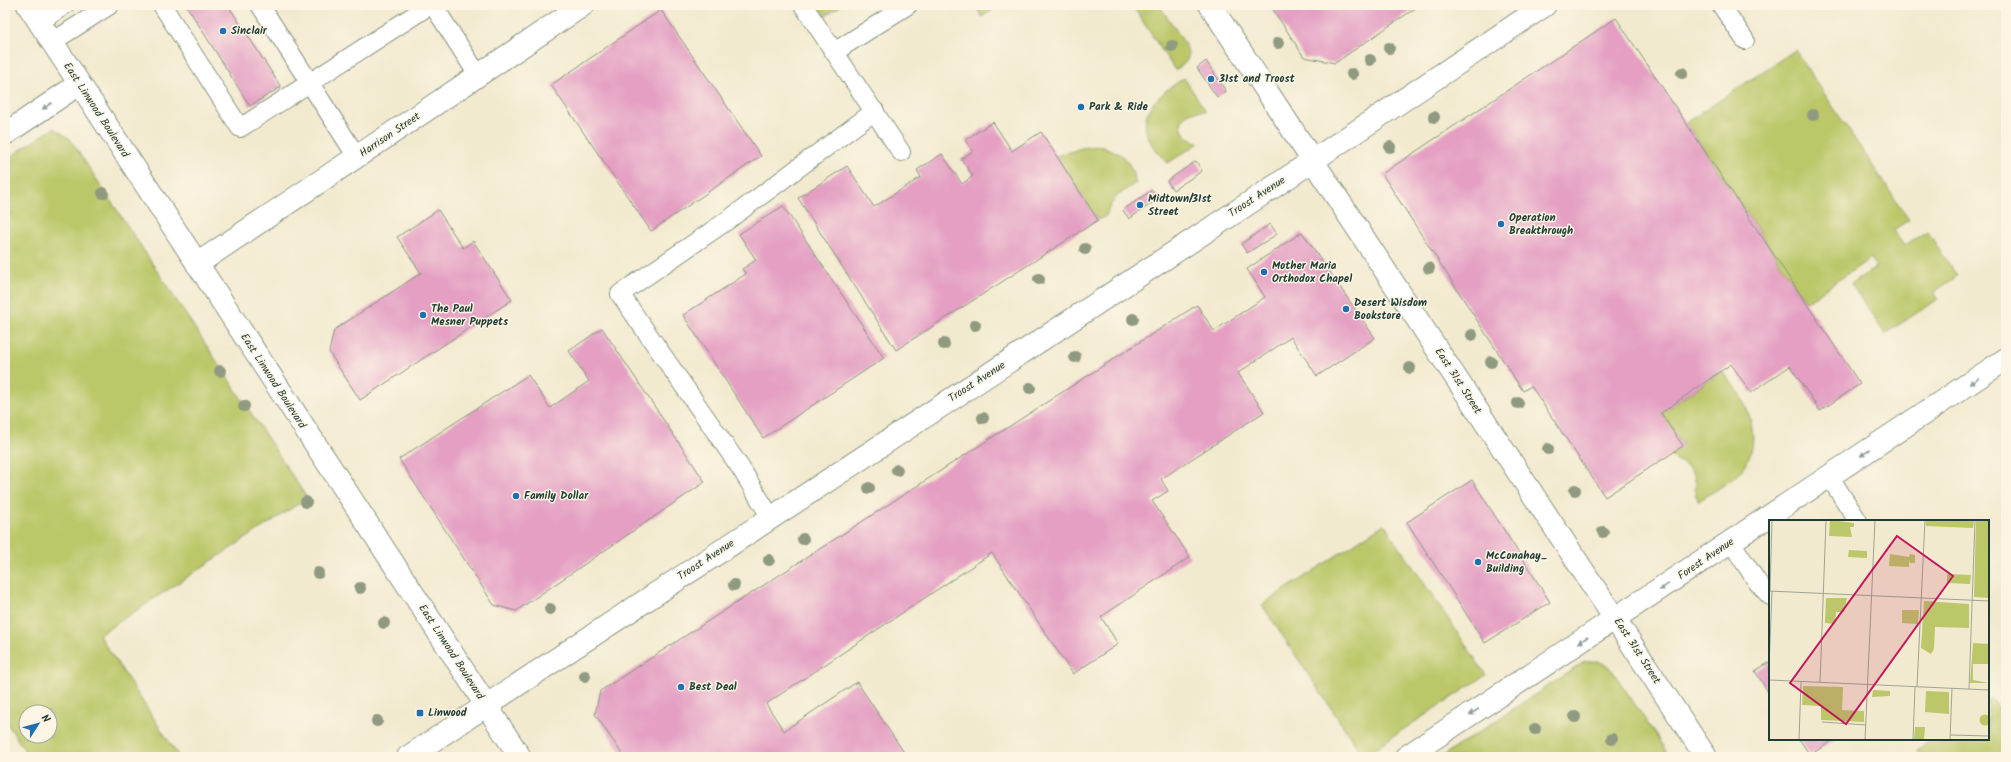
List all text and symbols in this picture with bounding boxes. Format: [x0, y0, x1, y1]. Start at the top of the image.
place label: Sinclair [231, 22, 268, 40]
marker: Sinclair [218, 26, 228, 36]
street label: East Linwood Boulevard [58, 59, 134, 162]
place label: 31st and Troost [1218, 70, 1296, 88]
marker: 31st and Troost [1206, 74, 1216, 84]
place label: Park & Ride [1089, 98, 1149, 116]
one-way arrow [42, 102, 52, 110]
marker: Park & Ride [1076, 102, 1086, 112]
street label: Harrison Street [356, 107, 425, 162]
street label: Troost Avenue [1225, 172, 1289, 222]
place label: Midtown/31st Street [1148, 190, 1213, 221]
marker: Midtown/31st Street [1135, 200, 1145, 210]
place label: Operation Breakthrough [1509, 209, 1573, 240]
marker: Operation Breakthrough [1496, 219, 1506, 229]
place label: Mother Maria Orthodox Chapel [1272, 257, 1352, 288]
marker: Mother Maria Orthodox Chapel [1259, 267, 1269, 277]
place label: Desert Wisdom Bookstore [1354, 294, 1427, 325]
place label: The Paul Mesner Puppets [431, 300, 509, 331]
marker: Desert Wisdom Bookstore [1341, 304, 1351, 314]
marker: The Paul Mesner Puppets [418, 310, 428, 320]
street label: East Linwood Boulevard [235, 330, 311, 433]
street label: East 31st Street [1430, 344, 1487, 418]
street label: Troost Avenue [945, 357, 1009, 407]
one-way arrow [1968, 377, 1979, 385]
one-way arrow [1859, 449, 1871, 456]
place label: Family Dollar [524, 487, 589, 505]
marker: Family Dollar [511, 491, 521, 501]
inset map [1769, 520, 1989, 740]
street label: Forest Avenue [1674, 533, 1738, 585]
street label: Troost Avenue [674, 535, 738, 585]
place label: McConahay_ Building [1486, 547, 1548, 578]
marker: McConahay_ Building [1473, 557, 1483, 567]
one-way arrow [1659, 583, 1669, 591]
street label: East Linwood Boulevard [413, 601, 489, 704]
street label: East 31st Street [1609, 614, 1666, 688]
one-way arrow [1577, 637, 1589, 644]
place label: Best Deal [689, 678, 737, 696]
marker: Best Deal [676, 682, 686, 692]
north arrow [18, 704, 58, 744]
place label: Linwood [428, 704, 468, 722]
marker: Linwood [415, 708, 425, 718]
one-way arrow [1469, 708, 1479, 716]
text: N [36, 711, 55, 727]

